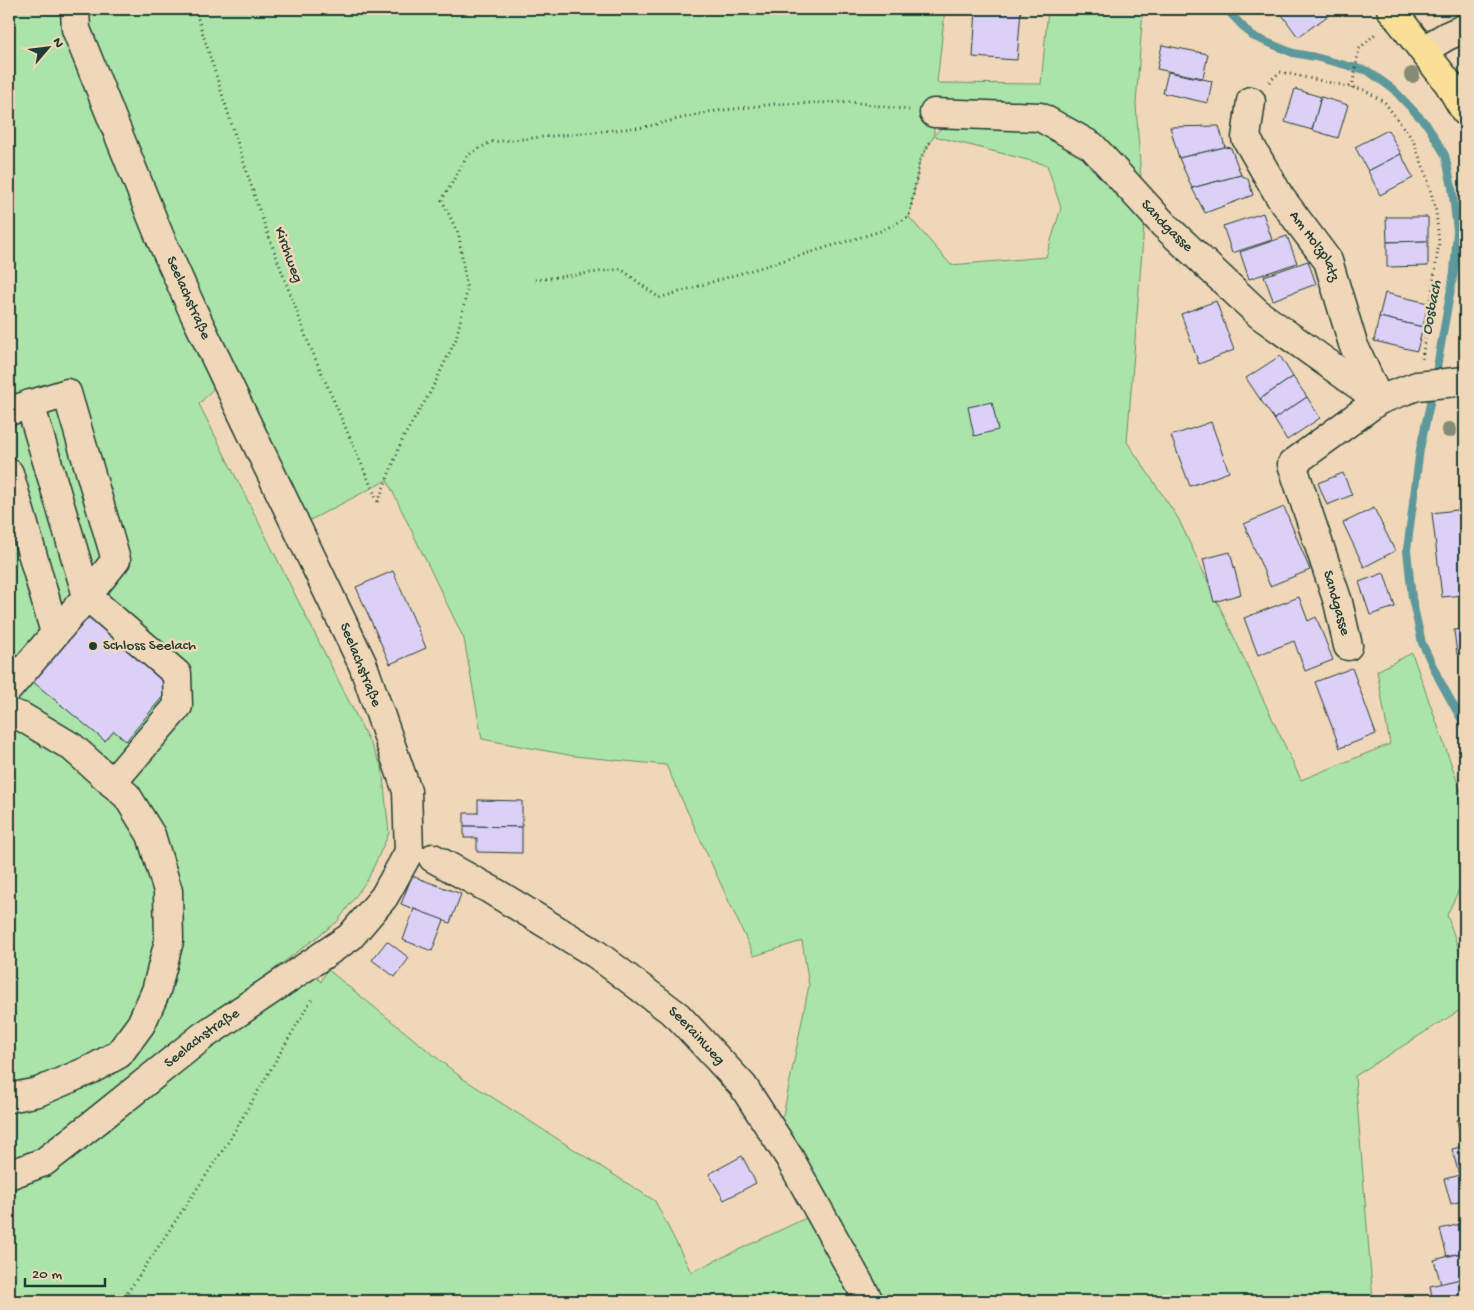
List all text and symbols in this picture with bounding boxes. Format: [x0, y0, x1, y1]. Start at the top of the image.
north arrow [22, 22, 72, 72]
text: N [48, 35, 67, 51]
street label: Sandgasse [1136, 196, 1197, 256]
street label: Am Holzplatz [1285, 208, 1343, 284]
street label: Kirchweg [270, 225, 306, 285]
street label: Seelachstraße [162, 254, 215, 343]
water label: Oosbach [1418, 279, 1448, 337]
street label: Sandgasse [1318, 568, 1354, 638]
street label: Seelachstraße [335, 620, 385, 710]
place label: Schloss Seelach [103, 637, 196, 655]
marker: Schloss Seelach [87, 640, 99, 652]
street label: Seerainweg [664, 1003, 728, 1069]
street label: Seelachstraße [161, 1005, 243, 1072]
scale bar [25, 1255, 105, 1287]
text: 20 m [32, 1266, 62, 1284]

